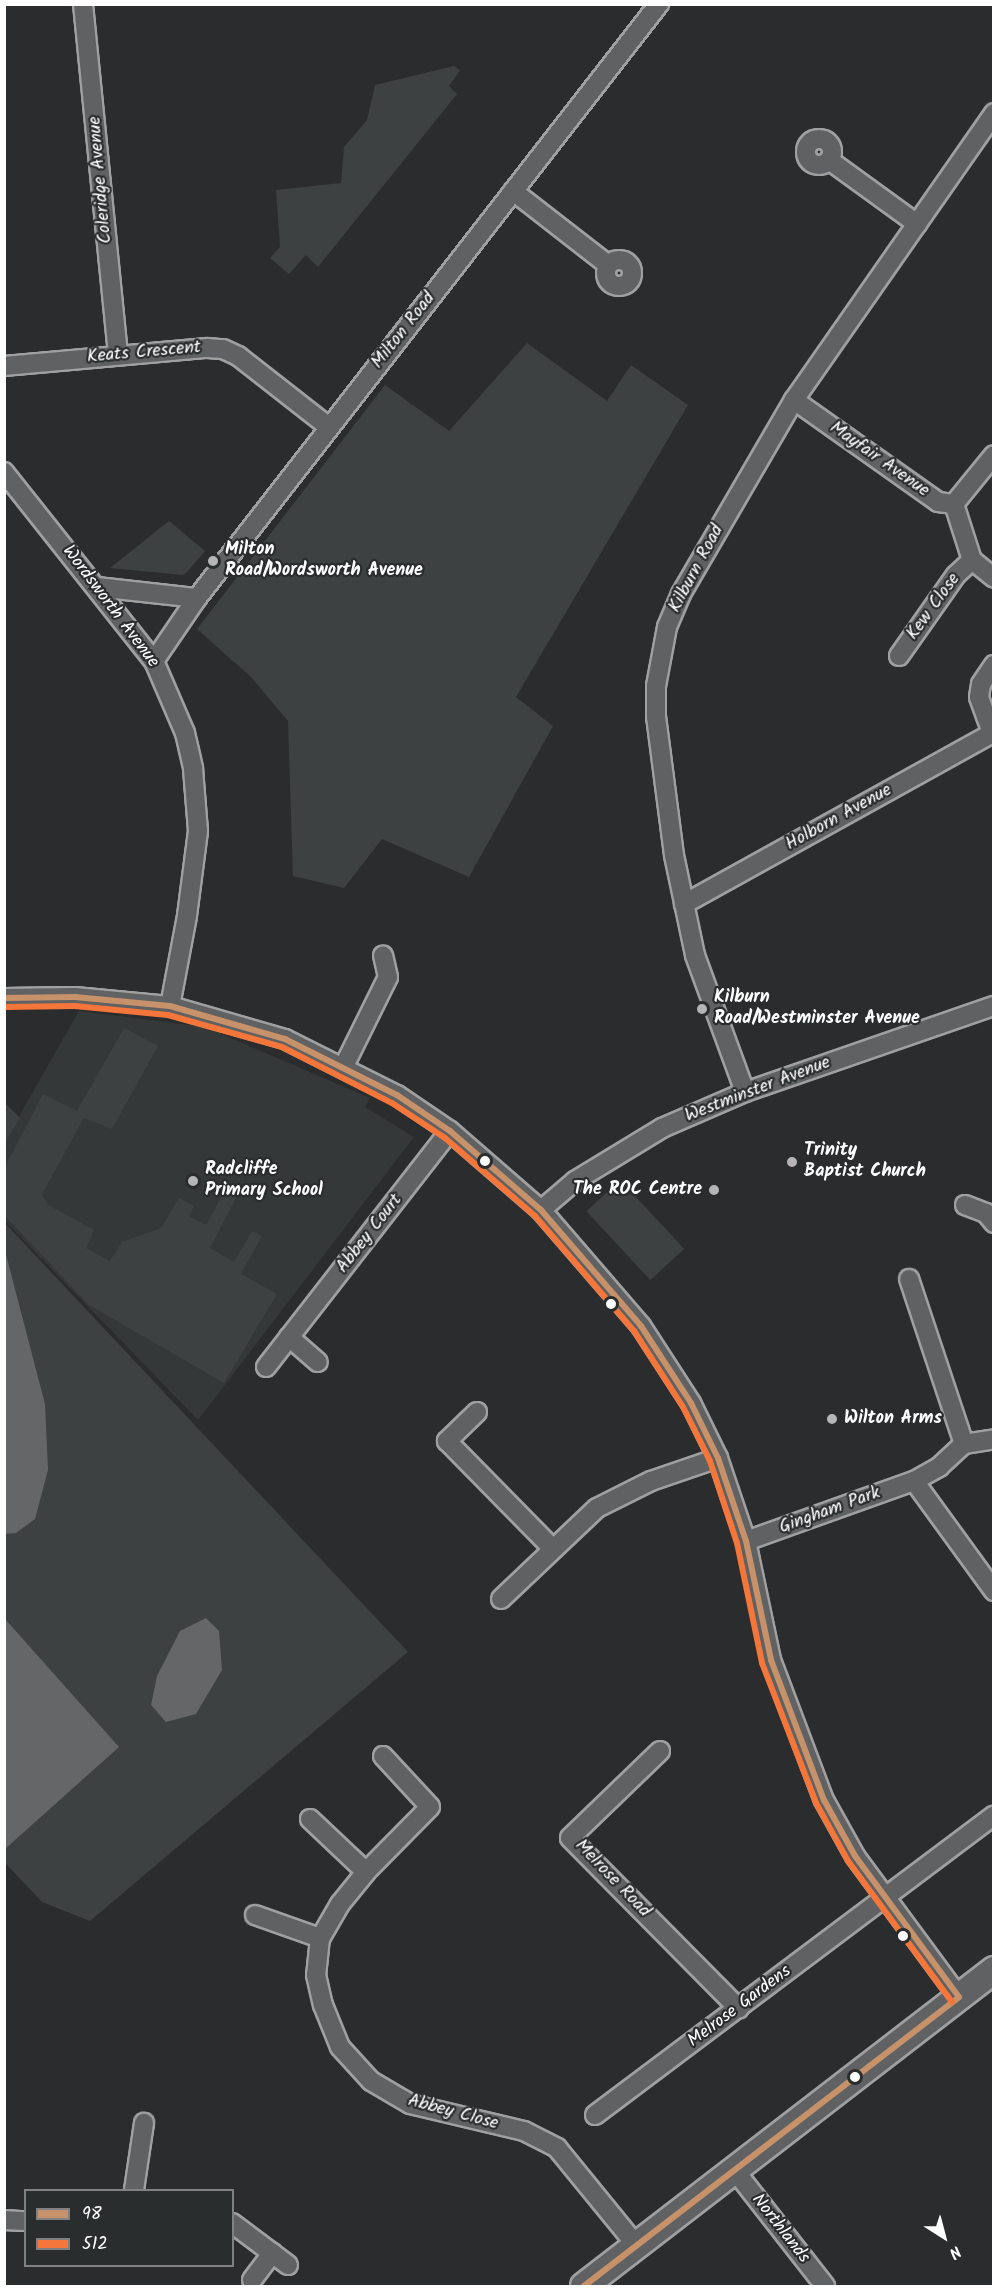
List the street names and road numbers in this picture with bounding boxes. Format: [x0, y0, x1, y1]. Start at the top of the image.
street label: Coleridge Avenue [85, 116, 117, 244]
street label: Milton Road [368, 289, 440, 373]
street label: Keats Crescent [86, 337, 202, 369]
street label: Mayfair Avenue [825, 418, 933, 502]
street label: Kilburn Road [665, 521, 729, 617]
street label: Wordsworth Avenue [57, 541, 163, 673]
street label: Kew Close [903, 569, 965, 645]
street label: Holborn Avenue [782, 780, 896, 856]
street label: Westminster Avenue [682, 1052, 834, 1128]
street label: Abbey Court [333, 1190, 407, 1278]
street label: Gingham Park [777, 1483, 883, 1539]
street label: Melrose Road [570, 1836, 654, 1922]
street label: Melrose Gardens [684, 1961, 796, 2053]
street label: Abbey Close [405, 2091, 501, 2135]
street label: Northlands [746, 2190, 814, 2268]

